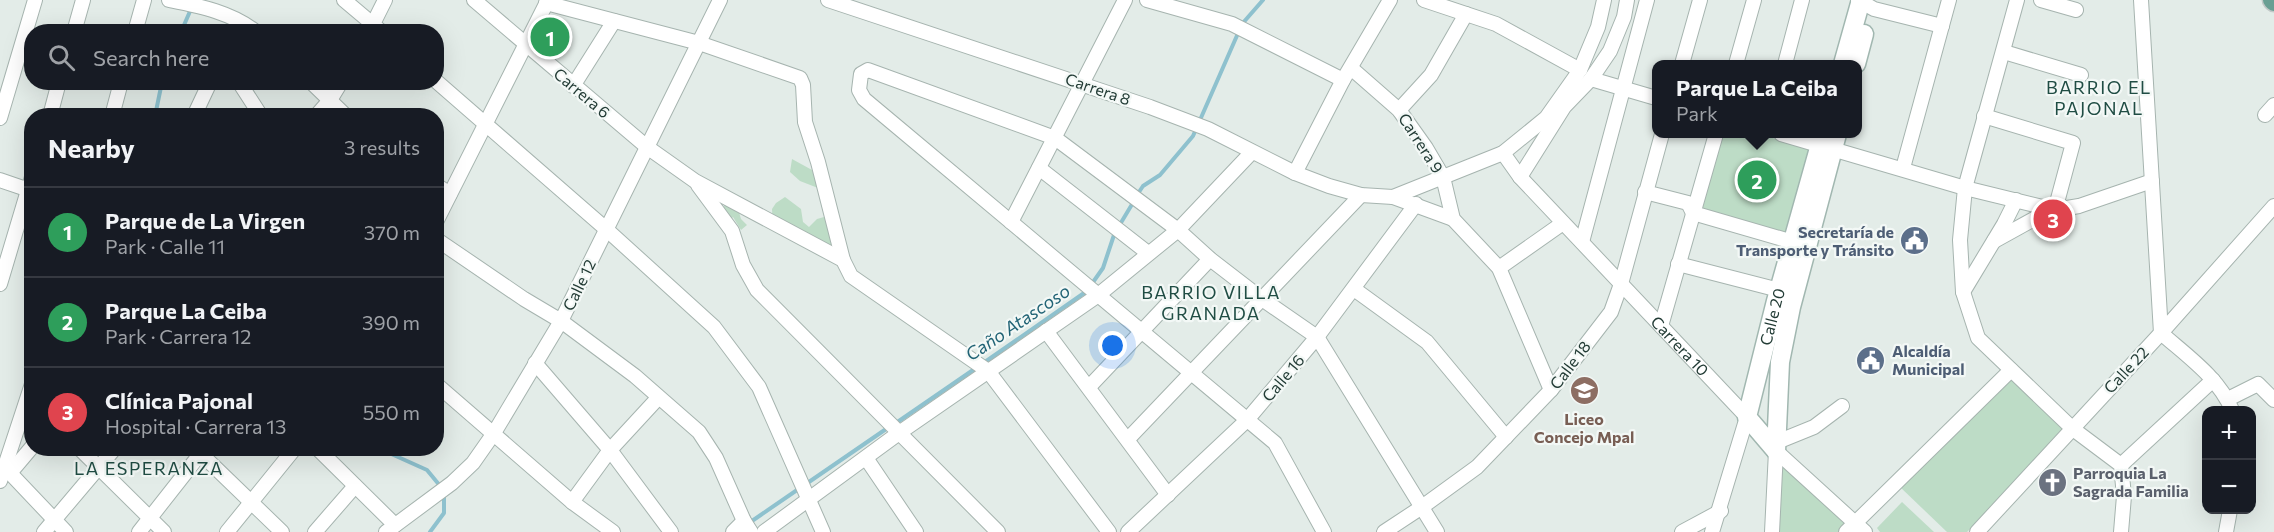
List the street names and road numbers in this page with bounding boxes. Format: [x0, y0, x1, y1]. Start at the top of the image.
street label: Carrera 6 [550, 64, 614, 122]
street label: Carrera 8 [1063, 69, 1133, 109]
street label: Carrera 9 [1395, 109, 1448, 176]
street label: Calle 12 [558, 256, 599, 314]
street label: Calle 20 [1755, 286, 1788, 347]
street label: Carrera 10 [1647, 312, 1713, 380]
street label: Calle 18 [1545, 337, 1594, 393]
street label: Calle 22 [2099, 342, 2152, 397]
street label: Calle 16 [1257, 350, 1308, 405]

